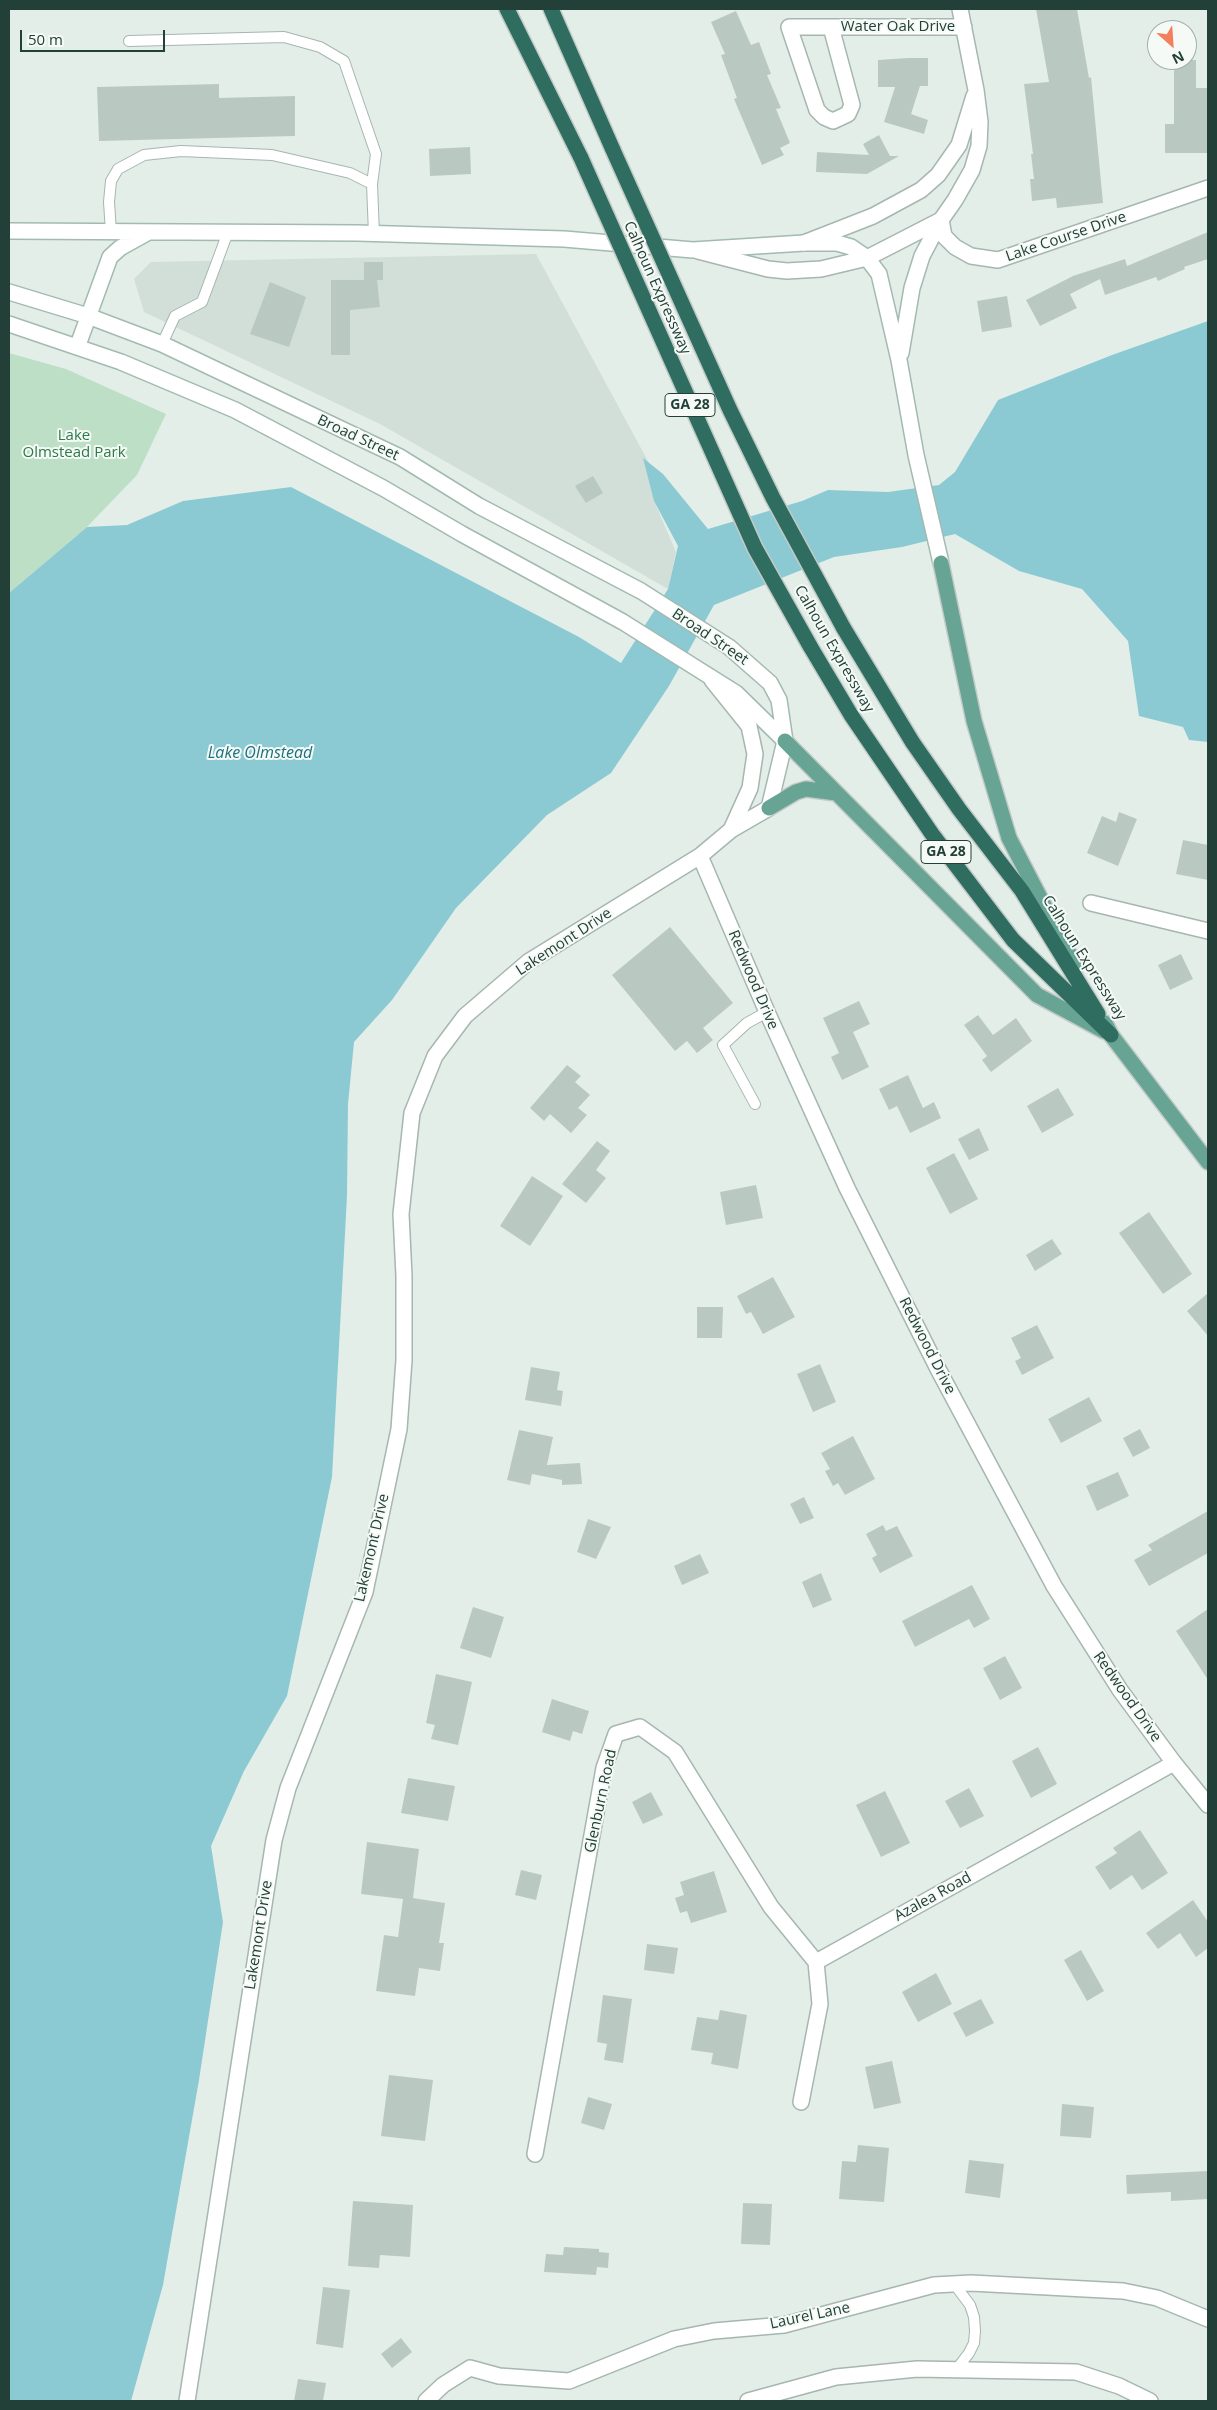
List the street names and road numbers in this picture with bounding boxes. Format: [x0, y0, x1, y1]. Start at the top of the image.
street label: Water Oak Drive [841, 18, 955, 36]
street label: Lake Course Drive [1003, 208, 1129, 266]
street label: Calhoun Expressway [620, 219, 694, 357]
road number: GA 28 [665, 394, 715, 416]
street label: Broad Street [314, 411, 402, 465]
street label: Calhoun Expressway [790, 582, 878, 716]
street label: Broad Street [668, 605, 752, 669]
road number: GA 28 [921, 840, 971, 864]
street label: Calhoun Expressway [1038, 892, 1130, 1024]
street label: Lakemont Drive [513, 904, 615, 980]
street label: Redwood Drive [724, 928, 782, 1032]
street label: Redwood Drive [895, 1295, 959, 1397]
street label: Lakemont Drive [351, 1492, 393, 1604]
street label: Redwood Drive [1089, 1648, 1165, 1746]
street label: Glenburn Road [581, 1747, 621, 1855]
street label: Azalea Road [891, 1869, 975, 1925]
street label: Lakemont Drive [241, 1879, 277, 1991]
street label: Laurel Lane [768, 2299, 852, 2333]

